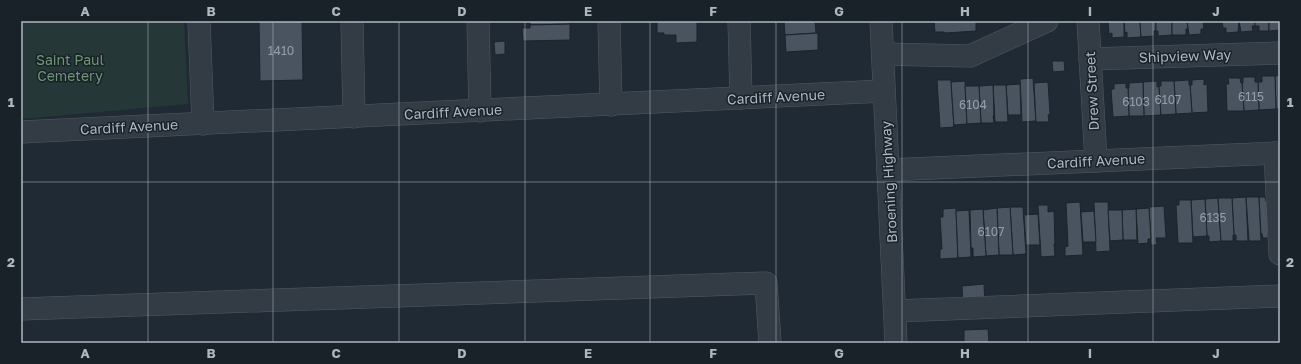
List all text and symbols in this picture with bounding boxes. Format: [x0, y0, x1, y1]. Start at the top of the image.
text: A [80, 3, 90, 19]
text: B [206, 3, 216, 19]
text: C [331, 3, 341, 19]
text: D [457, 3, 467, 19]
text: E [584, 3, 592, 19]
text: F [709, 3, 717, 19]
text: G [834, 3, 844, 19]
text: H [960, 3, 970, 19]
text: I [1088, 3, 1092, 19]
text: J [1212, 3, 1220, 19]
house number: 1410 [268, 43, 294, 58]
street label: Shipview Way [1139, 45, 1232, 66]
park label: Saint Paul Cemetery [36, 51, 104, 84]
street label: Drew Street [1081, 51, 1102, 131]
street label: Cardiff Avenue [726, 85, 826, 108]
house number: 6115 [1238, 89, 1264, 104]
house number: 6107 [1155, 92, 1181, 107]
text: 1 [8, 94, 15, 110]
house number: 6103 [1122, 94, 1150, 109]
text: 1 [1287, 94, 1294, 110]
house number: 6104 [959, 97, 987, 112]
street label: Cardiff Avenue [403, 100, 503, 123]
street label: Cardiff Avenue [79, 115, 179, 138]
street label: Broening Highway [877, 120, 900, 244]
street label: Cardiff Avenue [1046, 149, 1146, 172]
house number: 6135 [1199, 210, 1227, 225]
house number: 6107 [978, 224, 1004, 239]
text: 2 [7, 254, 15, 270]
text: 2 [1286, 254, 1294, 270]
text: A [80, 345, 90, 361]
text: B [206, 345, 216, 361]
text: C [331, 345, 341, 361]
text: D [457, 345, 467, 361]
text: E [584, 345, 592, 361]
text: F [709, 345, 717, 361]
text: G [834, 345, 844, 361]
text: H [960, 345, 970, 361]
text: I [1088, 345, 1092, 361]
text: J [1212, 345, 1220, 361]

